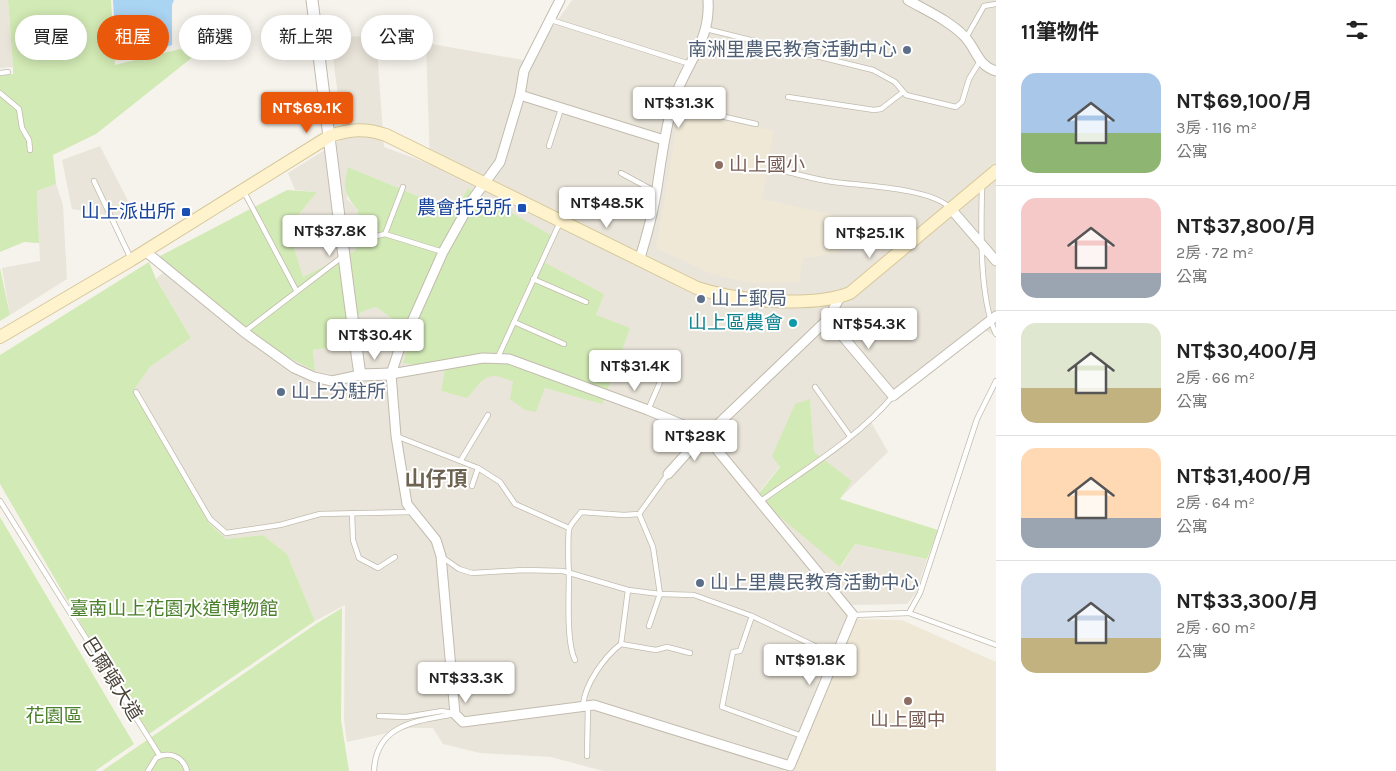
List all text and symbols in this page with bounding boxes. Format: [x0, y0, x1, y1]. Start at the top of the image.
chip: 買屋 [15, 15, 87, 60]
chip: 租屋 [97, 15, 169, 60]
chip: 篩選 [179, 15, 251, 60]
chip: 新上架 [261, 15, 351, 60]
chip: 公寓 [361, 15, 433, 60]
icon: filters [1343, 16, 1371, 44]
text: 11筆物件 [1021, 20, 1099, 44]
place label: 南洲里農民教育活動中心 [688, 39, 897, 61]
marker: 南洲里農民教育活動中心 [901, 44, 913, 56]
pin: NT$31.3K [627, 86, 731, 129]
text: NT$69,100/月 [1176, 89, 1313, 113]
pin: NT$69.1K [255, 92, 359, 134]
text: NT$31.3K [644, 93, 714, 112]
icon: home [1061, 93, 1121, 153]
text: NT$69.1K [272, 98, 342, 117]
text: 3房 · 116 m² [1176, 118, 1257, 137]
text: 公寓 [1176, 142, 1208, 161]
place label: 山上國小 [729, 154, 805, 176]
marker: 山上國小 [713, 159, 725, 171]
pin: NT$48.5K [555, 186, 659, 229]
text: NT$48.5K [570, 193, 644, 212]
place label: 農會托兒所 [417, 197, 512, 219]
place label: 山上派出所 [81, 201, 176, 223]
marker: 農會托兒所 [516, 202, 528, 214]
marker: 山上派出所 [180, 206, 192, 218]
pin: NT$37.8K [278, 214, 382, 257]
text: NT$37,800/月 [1176, 214, 1317, 238]
pin: NT$25.1K [818, 216, 922, 259]
icon: home [1061, 218, 1121, 278]
text: NT$37.8K [293, 221, 367, 240]
text: NT$25.1K [835, 223, 905, 242]
text: 2房 · 72 m² [1176, 243, 1254, 262]
text: 公寓 [1176, 267, 1208, 286]
place label: 山上郵局 [711, 288, 787, 310]
marker: 山上郵局 [695, 293, 707, 305]
pin: NT$54.3K [817, 308, 921, 350]
place label: 山上區農會 [688, 312, 783, 334]
text: NT$54.3K [832, 314, 906, 333]
marker: 山上區農會 [787, 317, 799, 329]
pin: NT$30.4K [323, 318, 427, 361]
text: NT$30.4K [338, 325, 412, 344]
text: NT$30,400/月 [1176, 339, 1318, 363]
icon: home [1061, 343, 1121, 403]
pin: NT$31.4K [583, 350, 687, 392]
text: NT$31.4K [600, 356, 670, 375]
text: 2房 · 66 m² [1176, 368, 1255, 387]
place label: 山上分駐所 [291, 381, 386, 403]
marker: 山上分駐所 [275, 386, 287, 398]
text: 公寓 [1176, 392, 1208, 411]
pin: NT$28K [654, 420, 736, 462]
text: NT$28K [664, 426, 726, 445]
text: NT$31,400/月 [1176, 464, 1313, 488]
district label: 山仔頂 [405, 467, 468, 491]
icon: home [1061, 468, 1121, 528]
text: 2房 · 64 m² [1176, 493, 1255, 512]
text: 公寓 [1176, 517, 1208, 536]
place label: 山上里農民教育活動中心 [710, 572, 919, 594]
marker: 山上里農民教育活動中心 [694, 577, 706, 589]
text: NT$33,300/月 [1176, 589, 1319, 613]
icon: home [1061, 593, 1121, 653]
park label: 臺南山上花園水道博物館 [69, 598, 279, 620]
text: 2房 · 60 m² [1176, 618, 1256, 637]
street label: 巴爾頓大道 [77, 633, 147, 725]
text: 公寓 [1176, 642, 1208, 661]
pin: NT$91.8K [758, 644, 862, 686]
text: NT$91.8K [775, 650, 845, 669]
pin: NT$33.3K [414, 662, 518, 704]
text: NT$33.3K [429, 668, 503, 687]
marker: 山上國中 [902, 695, 914, 707]
park label: 花園區 [25, 705, 83, 727]
place label: 山上國中 [870, 709, 946, 731]

